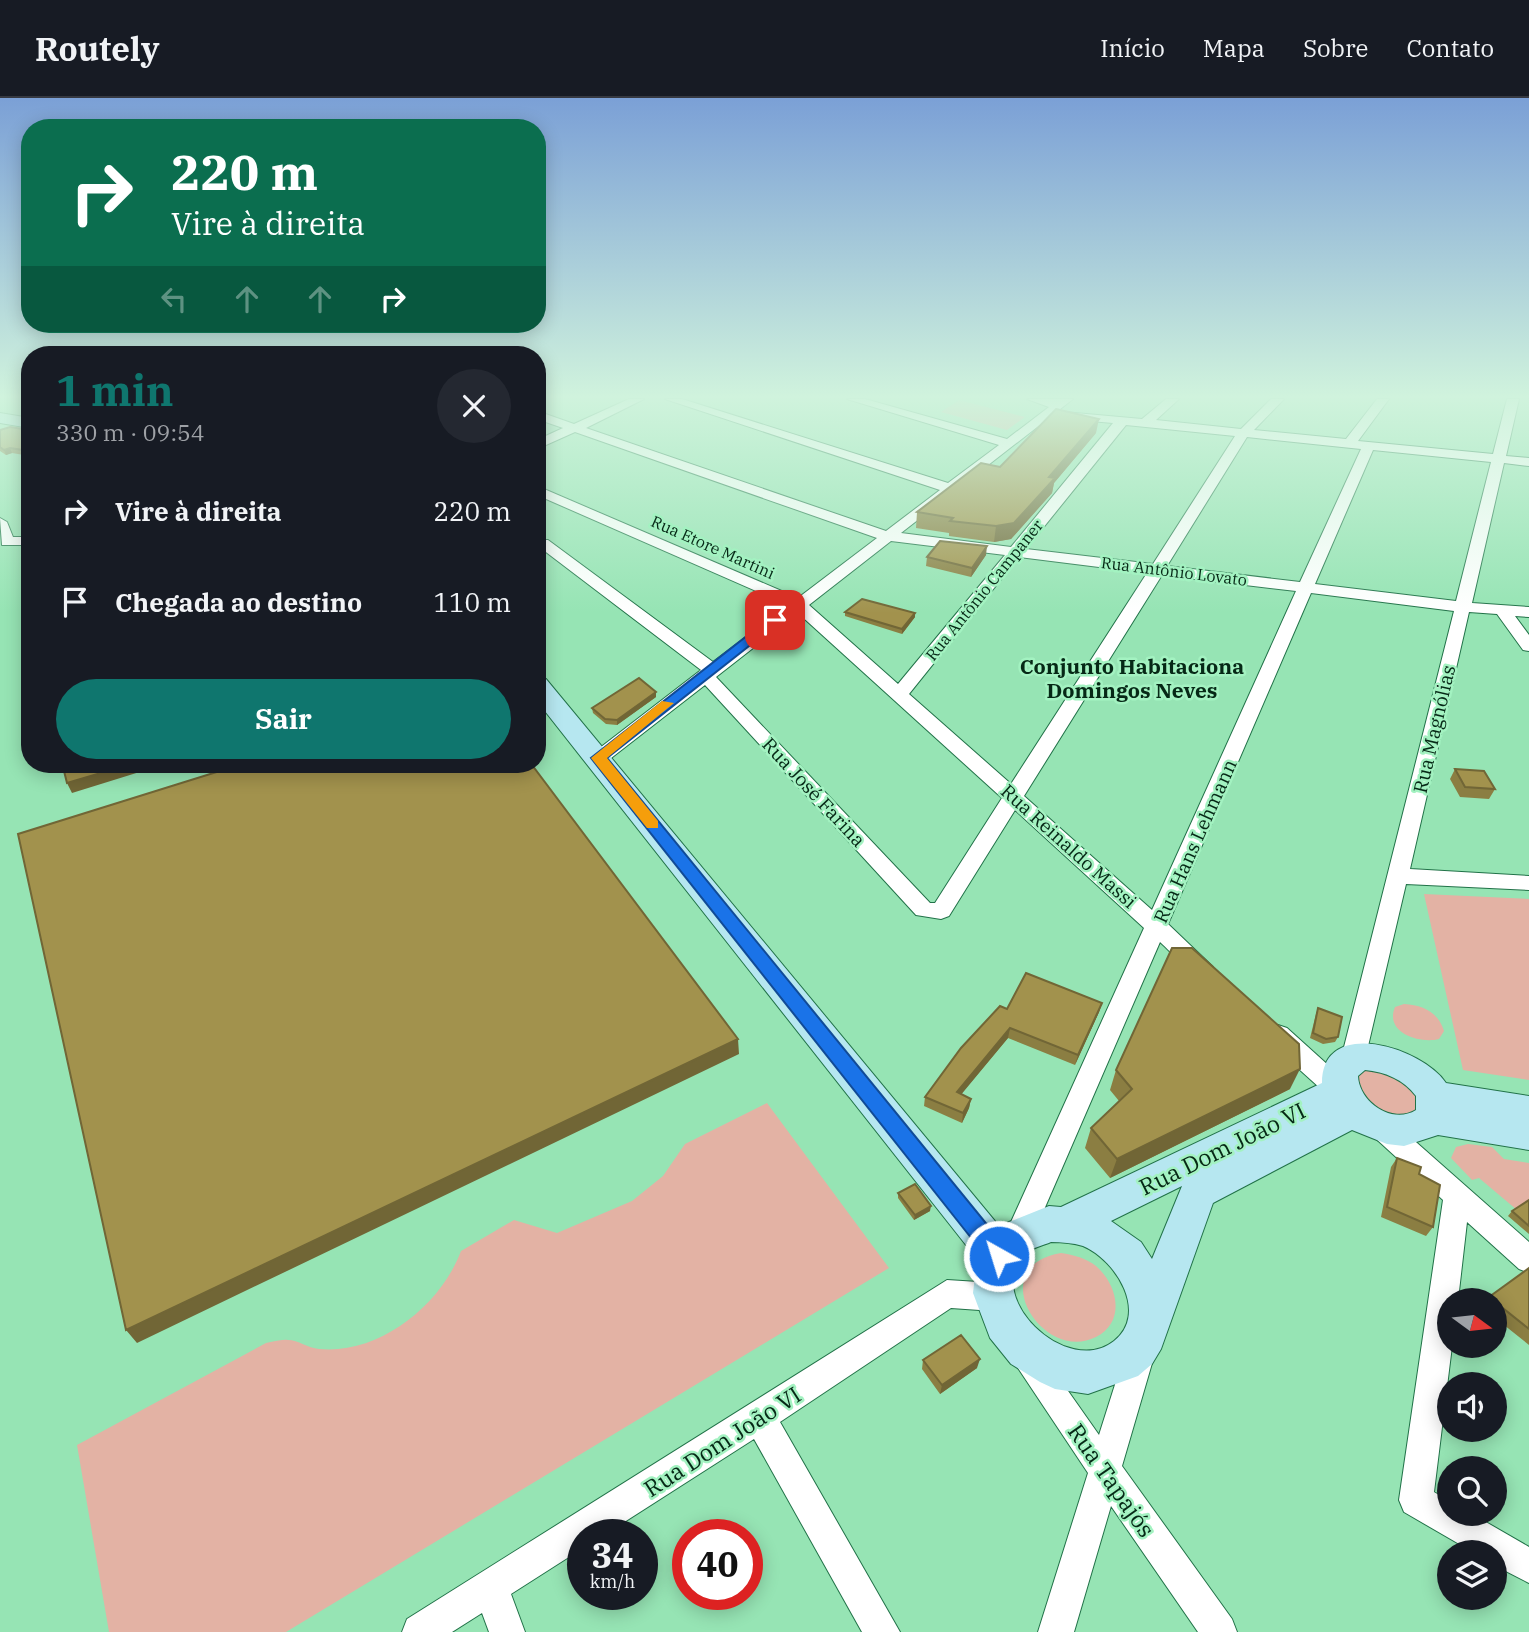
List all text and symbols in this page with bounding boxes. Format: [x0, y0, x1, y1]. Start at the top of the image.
text: Routely [35, 27, 160, 70]
text: Início [1100, 32, 1165, 64]
text: Mapa [1203, 32, 1265, 64]
text: Sobre [1303, 32, 1368, 64]
text: Contato [1406, 32, 1494, 64]
text: 220 m [171, 140, 318, 203]
icon: right [56, 147, 147, 238]
text: Vire à direita [171, 202, 365, 244]
icon: left [155, 280, 193, 318]
icon: ahead [228, 280, 266, 318]
icon: ahead [301, 280, 339, 318]
icon: right [374, 280, 412, 318]
text: 1 min [56, 363, 174, 418]
button: close [437, 369, 511, 443]
text: 330 m · 09:54 [56, 417, 205, 447]
icon: right [56, 492, 94, 530]
text: Vire à direita [115, 494, 282, 528]
text: 220 m [433, 494, 511, 528]
street label: Rua Etore Martini [648, 511, 778, 583]
street label: Rua Antônio Campaner [921, 515, 1047, 665]
street label: Rua Antônio Lovato [1100, 552, 1248, 590]
icon: arrive [56, 583, 94, 621]
text: Chegada ao destino [115, 585, 362, 619]
text: 110 m [433, 585, 511, 619]
pin [745, 590, 805, 650]
icon: arrive [756, 601, 794, 639]
district label: Conjunto Habitaciona Domingos Neves [1020, 652, 1244, 704]
street label: Rua Magnólias [1408, 663, 1460, 795]
button: Sair [56, 679, 511, 759]
street label: Rua José Farina [757, 732, 871, 852]
street label: Rua Hans Lehmann [1148, 756, 1242, 926]
street label: Rua Reinaldo Massi [996, 779, 1142, 913]
street label: Rua Dom João VI [1134, 1095, 1310, 1201]
position arrow [962, 1219, 1036, 1293]
north arrow [1437, 1288, 1507, 1358]
map controls [1437, 1288, 1507, 1610]
button: sound [1437, 1372, 1507, 1442]
street label: Rua Dom João VI [638, 1379, 806, 1503]
street label: Rua Tapajós [1062, 1417, 1162, 1543]
button: search [1437, 1456, 1507, 1526]
speed limit sign: 40 [672, 1519, 763, 1610]
text: 34 [591, 1532, 634, 1578]
button: layers [1437, 1540, 1507, 1610]
text: km/h [590, 1570, 635, 1593]

